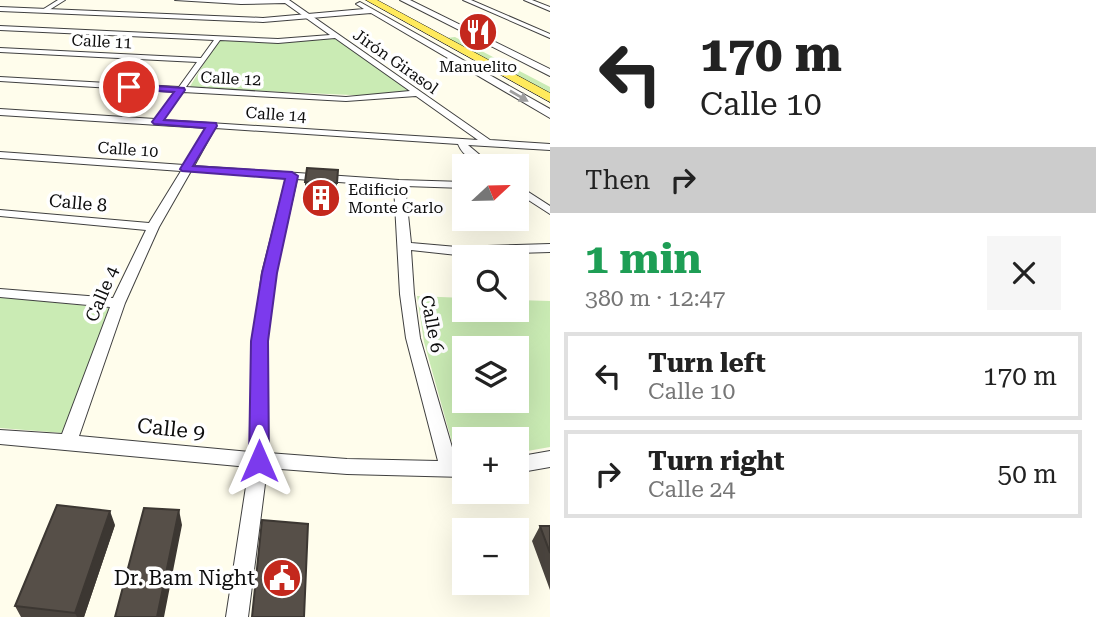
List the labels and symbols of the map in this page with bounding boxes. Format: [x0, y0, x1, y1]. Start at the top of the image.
restaurant icon: Manuelito [457, 11, 499, 53]
street label: Jirón Girasol [349, 25, 442, 98]
street label: Calle 11 [71, 30, 133, 53]
pin [99, 57, 159, 117]
place label: Manuelito [439, 57, 517, 76]
street label: Calle 12 [200, 67, 262, 90]
one-way arrow [509, 89, 528, 102]
street label: Calle 14 [245, 103, 307, 126]
street label: Calle 10 [97, 138, 159, 161]
north arrow [452, 154, 528, 231]
building icon: Edificio Monte Carlo [300, 177, 342, 219]
place label: Edificio Monte Carlo [348, 180, 444, 217]
street label: Calle 8 [48, 190, 108, 216]
street label: Calle 4 [80, 263, 123, 325]
street label: Calle 6 [417, 293, 448, 355]
street label: Calle 9 [136, 414, 206, 444]
position arrow [222, 424, 296, 498]
public building icon: Dr. Bam Night [261, 557, 303, 599]
place label: Dr. Bam Night [114, 566, 255, 590]

